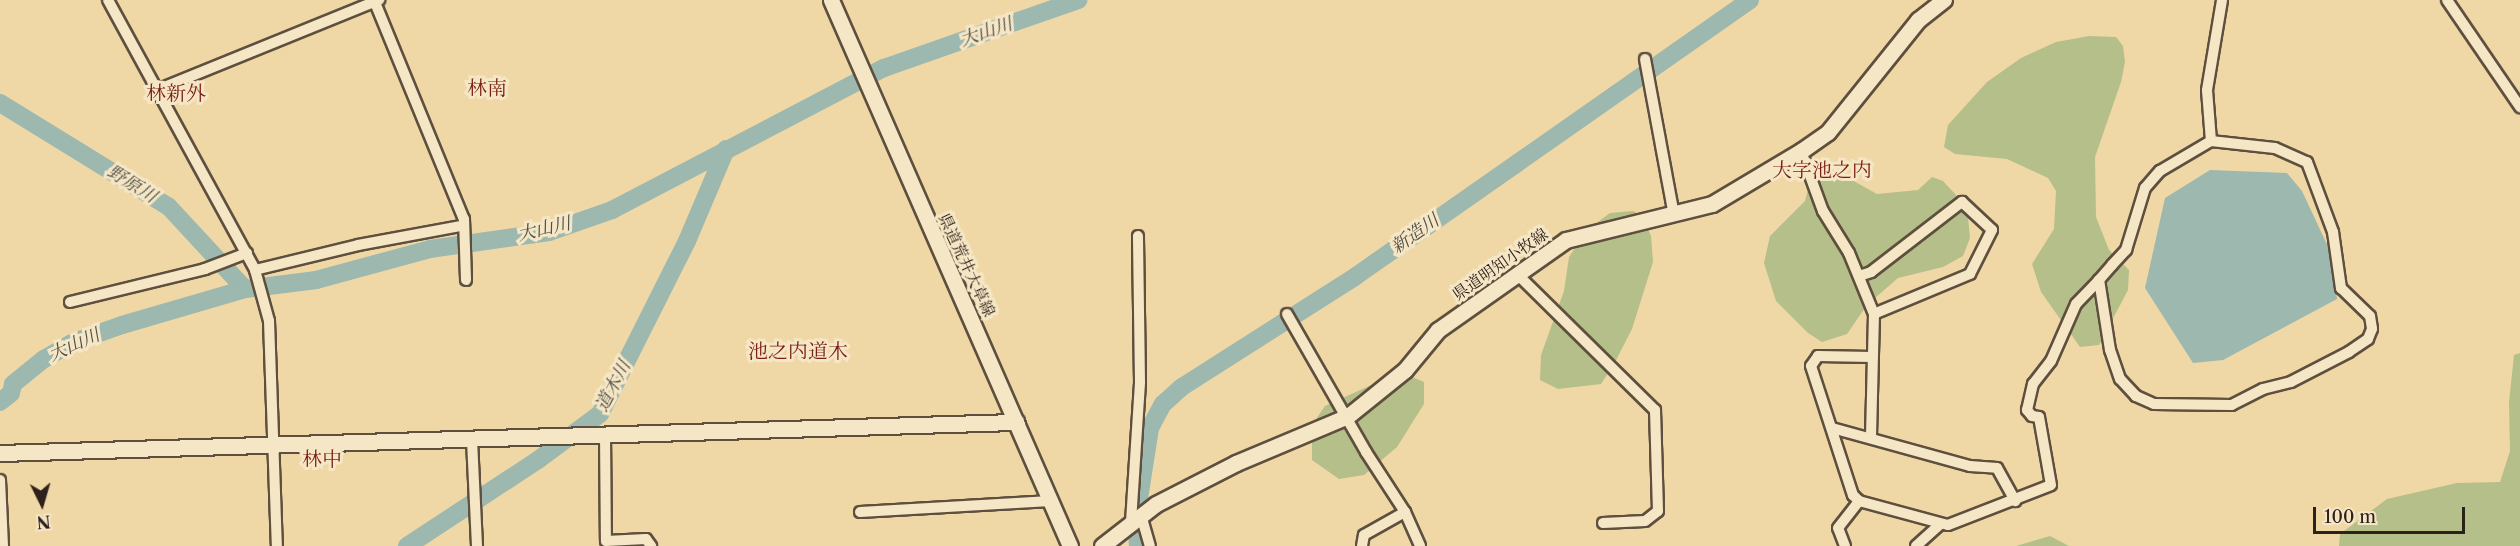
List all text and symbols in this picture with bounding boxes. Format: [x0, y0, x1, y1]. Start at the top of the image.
water label: 大山川 [957, 13, 1015, 51]
district label: 林南 [467, 76, 507, 100]
district label: 林新外 [146, 81, 206, 105]
district label: 大字池之内 [1772, 158, 1872, 182]
water label: 野原川 [103, 161, 161, 207]
street label: 県道荒井大草線 [935, 210, 999, 320]
water label: 新造川 [1387, 210, 1443, 258]
water label: 大山川 [515, 212, 573, 246]
street label: 県道明知小牧線 [1449, 224, 1551, 304]
water label: 大山川 [45, 324, 103, 366]
district label: 池之内道木 [748, 339, 848, 363]
water label: 道木川 [591, 357, 635, 415]
district label: 林中 [302, 447, 342, 471]
north arrow [12, 474, 72, 534]
scale bar [2316, 495, 2468, 533]
text: 100 m [2324, 506, 2376, 528]
text: N [36, 511, 51, 532]

